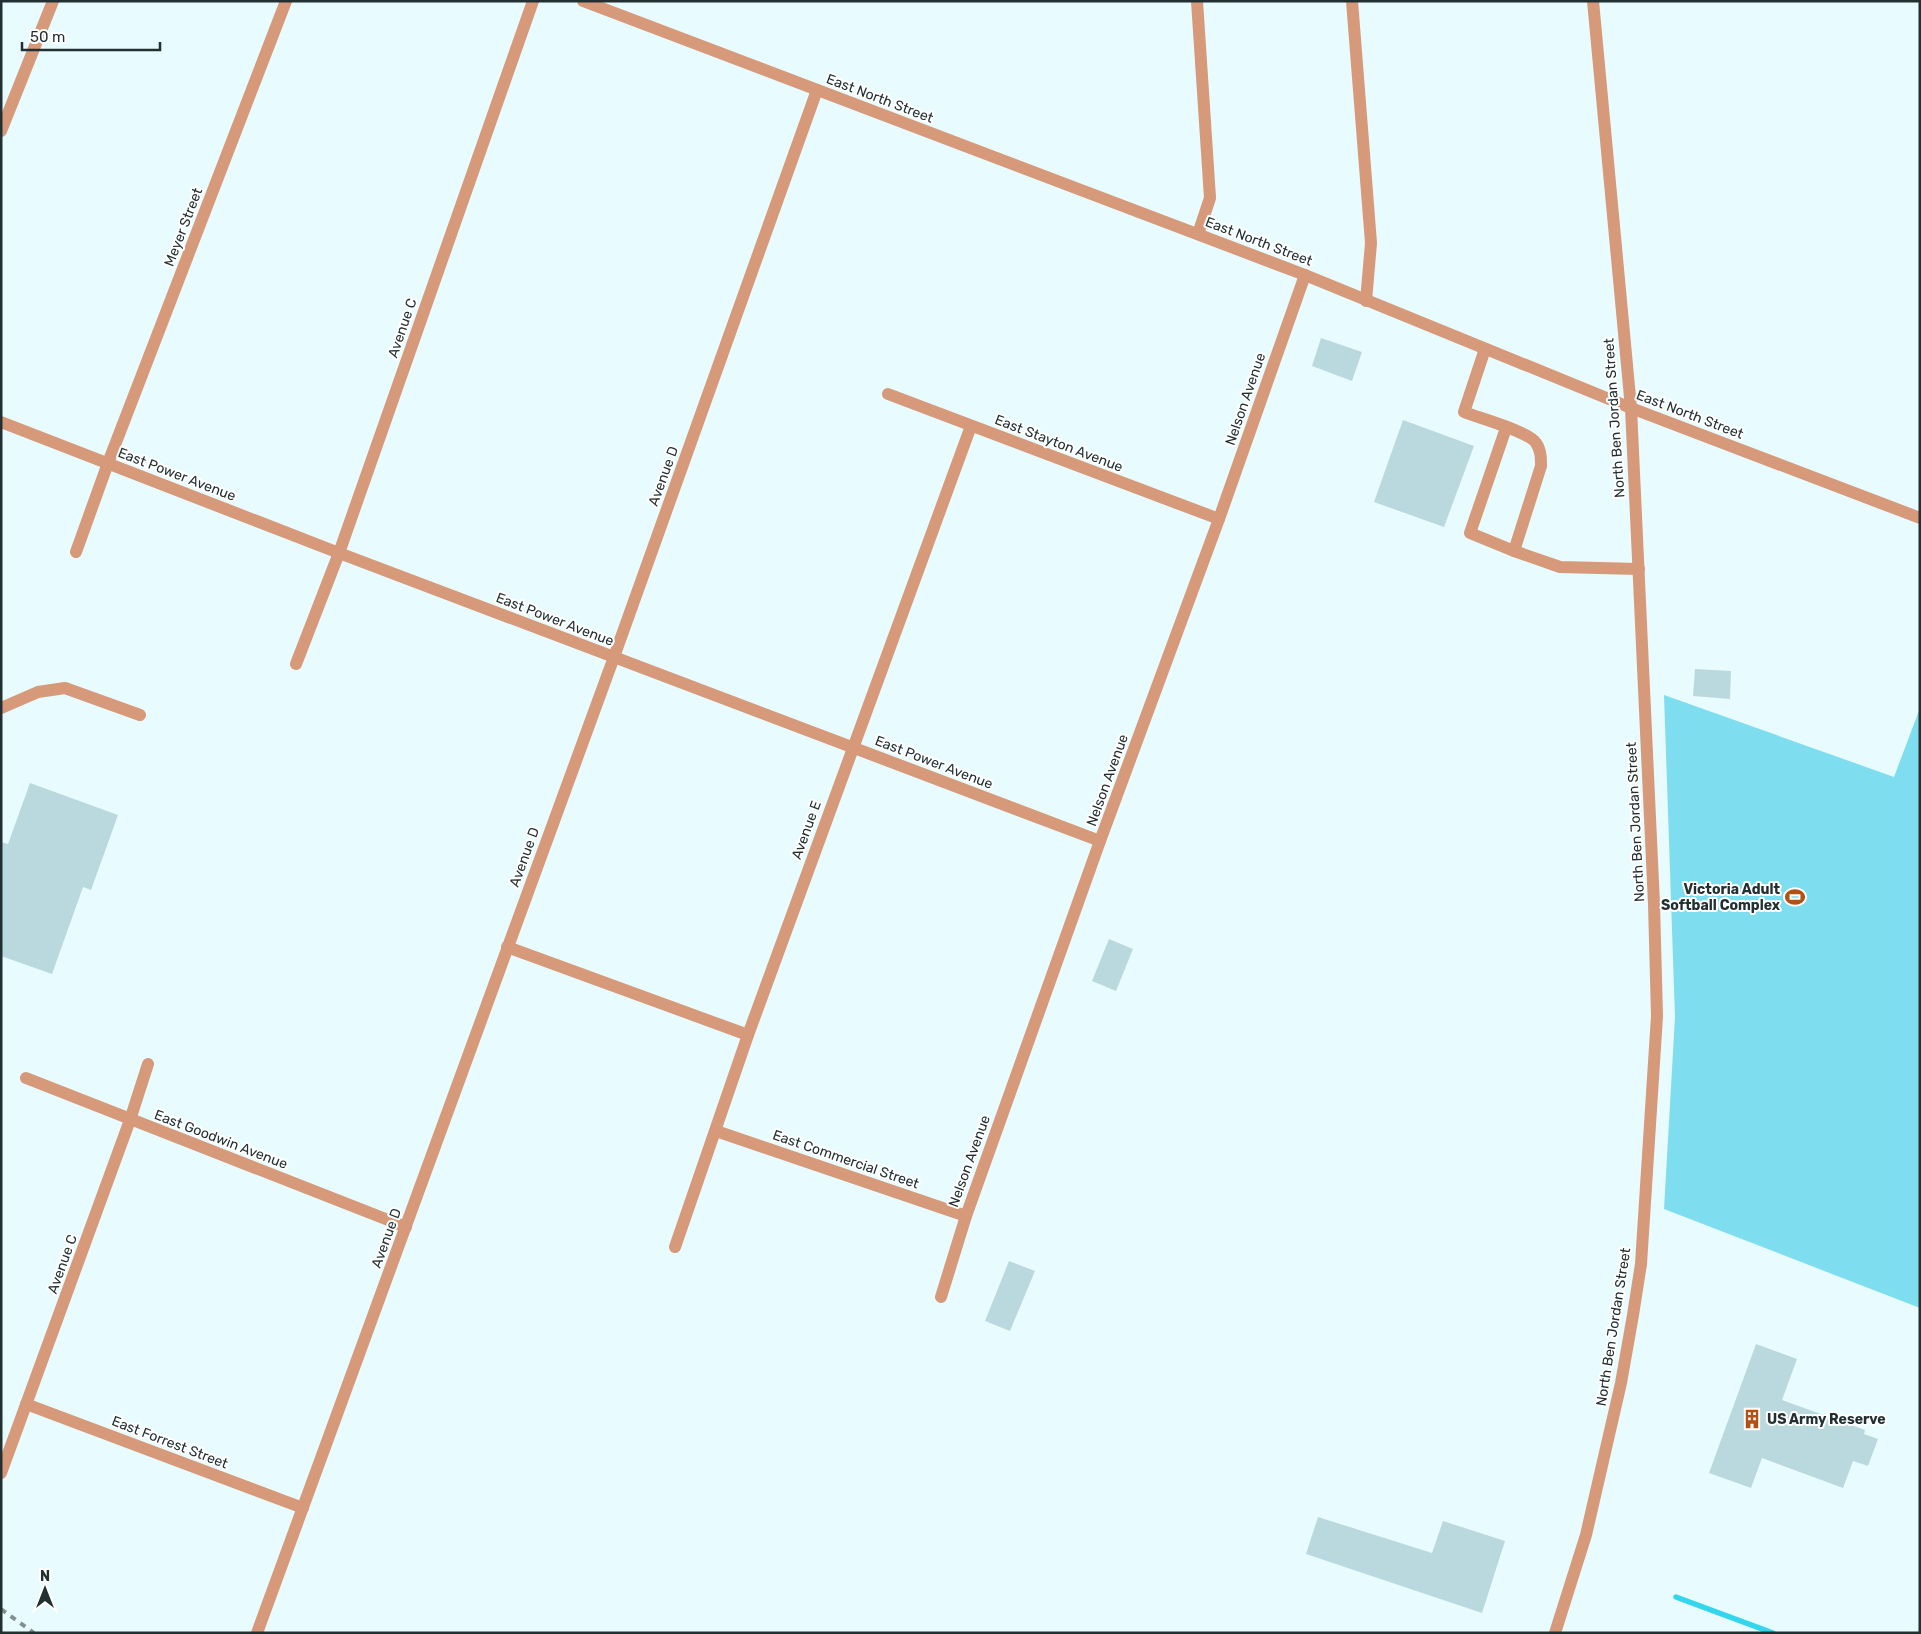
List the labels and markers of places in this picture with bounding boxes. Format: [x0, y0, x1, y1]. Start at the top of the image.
place label: Victoria Adult Softball Complex [1661, 881, 1781, 914]
sports icon: Victoria Adult Softball Complex [1784, 886, 1806, 908]
building icon: US Army Reserve [1741, 1408, 1763, 1430]
place label: US Army Reserve [1767, 1411, 1886, 1428]

